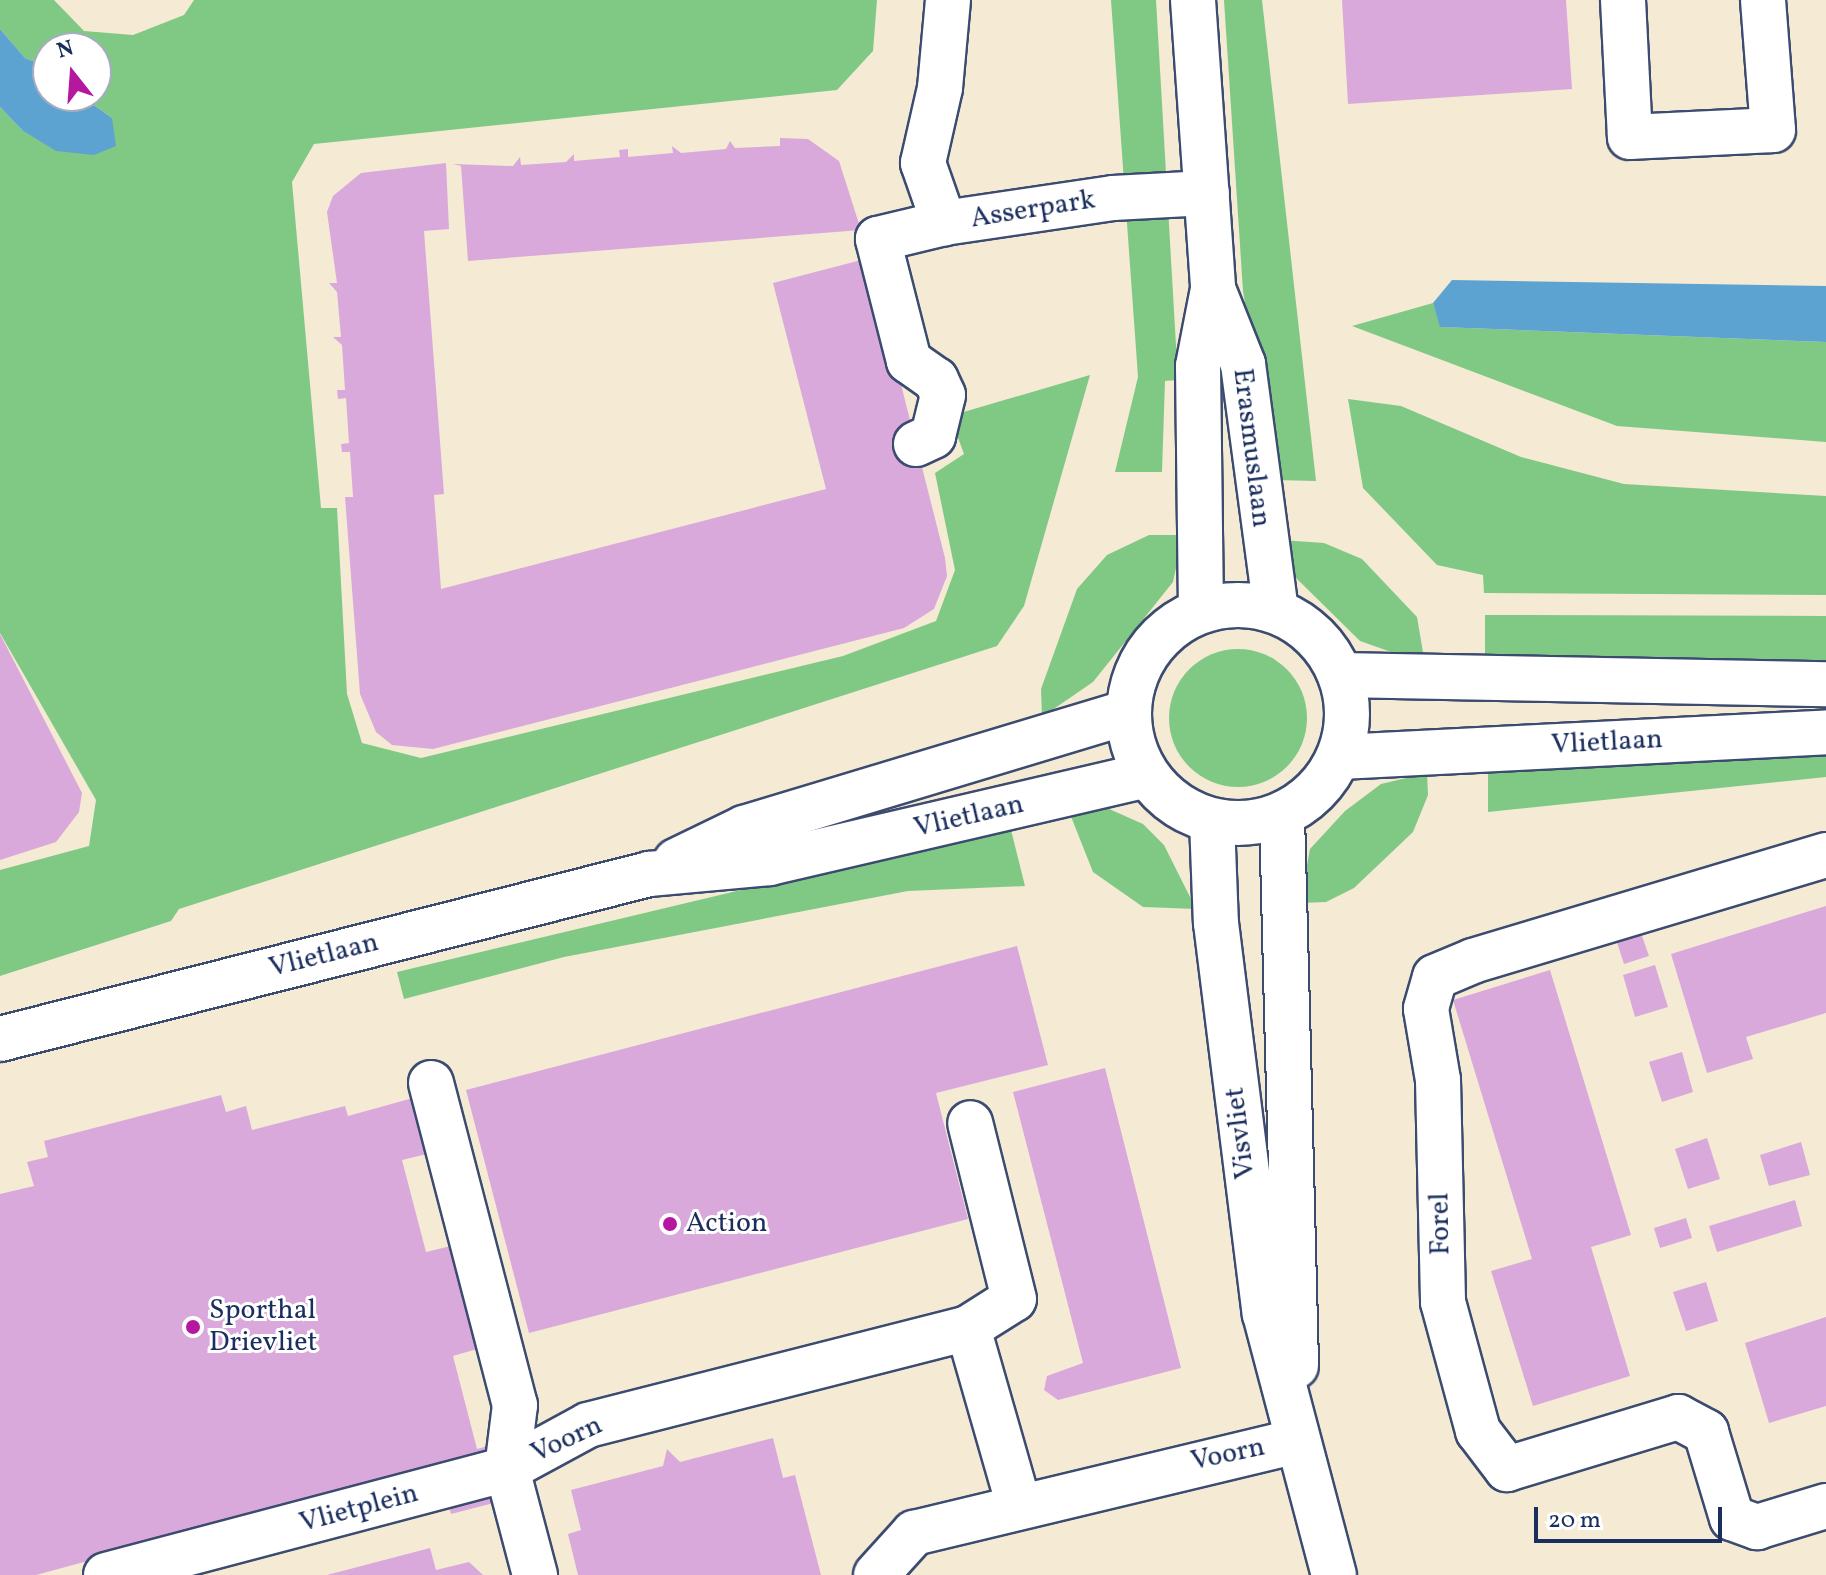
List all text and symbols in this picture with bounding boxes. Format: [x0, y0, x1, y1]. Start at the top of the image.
north arrow [32, 32, 112, 112]
text: N [53, 33, 78, 68]
street label: Asserpark [968, 184, 1098, 236]
street label: Erasmuslaan [1225, 367, 1277, 529]
street label: Vlietlaan [1550, 723, 1664, 763]
street label: Vlietlaan [911, 788, 1027, 846]
street label: Vlietlaan [266, 926, 382, 986]
street label: Visvliet [1219, 1085, 1263, 1181]
street label: Forel [1424, 1192, 1458, 1256]
place label: Action [686, 1207, 768, 1241]
marker: Action [661, 1215, 679, 1233]
place label: Sporthal Drievliet [209, 1294, 317, 1360]
marker: Sporthal Drievliet [184, 1318, 202, 1336]
street label: Voorn [526, 1409, 608, 1471]
street label: Voorn [1188, 1431, 1268, 1479]
street label: Vlietplein [296, 1477, 422, 1541]
scale bar [1538, 1491, 1726, 1541]
text: 20 m [1548, 1504, 1601, 1538]

